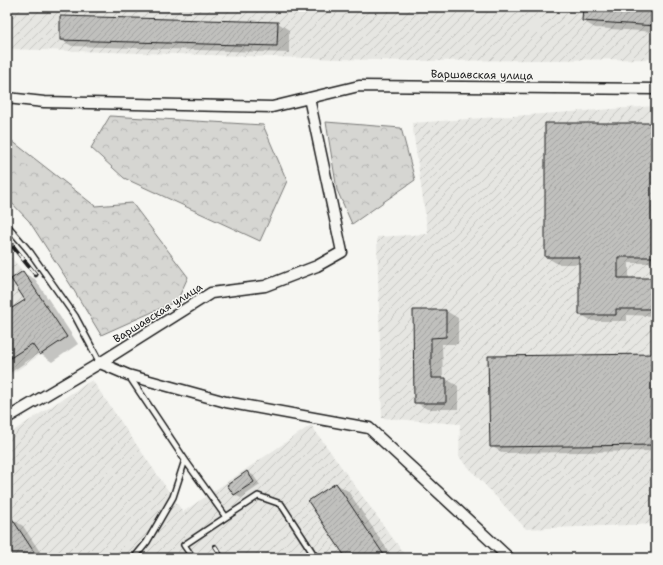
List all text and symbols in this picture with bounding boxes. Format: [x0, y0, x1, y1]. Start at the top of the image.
street label: Варшавская улица [431, 67, 534, 83]
street label: Варшавская улица [111, 279, 206, 347]

